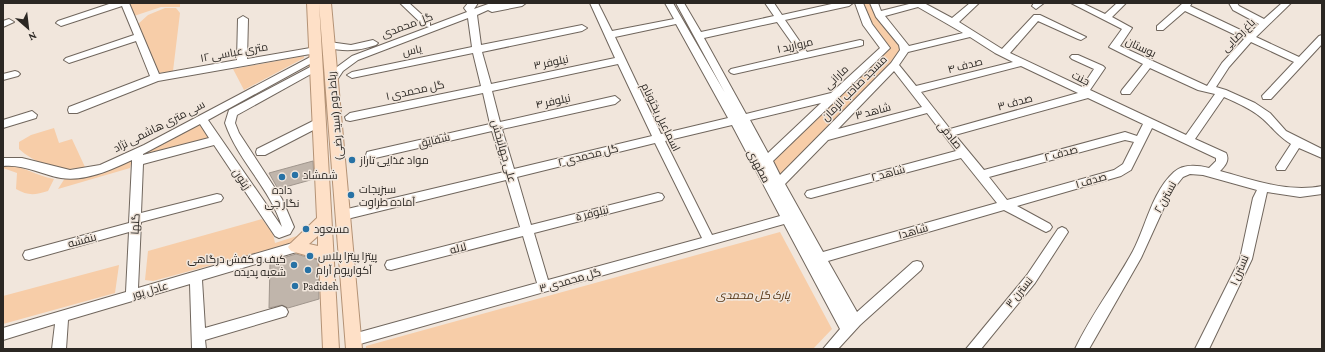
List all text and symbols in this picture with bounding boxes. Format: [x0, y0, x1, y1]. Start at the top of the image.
north arrow [8, 8, 48, 48]
street label: گل محمدی [380, 10, 435, 41]
street label: باغ رضایی [1219, 16, 1259, 56]
text: N [26, 30, 39, 44]
street label: مروارید ۱ [776, 35, 814, 56]
street label: بوستان [1123, 35, 1158, 60]
street label: ۱۲ متری عباسی [199, 40, 269, 65]
street label: یاس [401, 42, 423, 59]
street label: نیلوفر ۳ [532, 52, 570, 73]
street label: مسجد صاحب الزمان [819, 53, 890, 124]
street label: صدف ۴ [946, 55, 984, 75]
street label: مارانی [821, 63, 851, 92]
street label: جنت [1070, 69, 1092, 87]
street label: رباط دوم (سید رضی) [325, 71, 347, 161]
street label: گل محمدی ۱ [385, 78, 446, 103]
street label: اسماعیل بختونام [637, 81, 683, 154]
street label: نیلوفر ۴ [535, 91, 572, 112]
street label: صدف ۳ [996, 92, 1034, 112]
street label: سی متری هاشمی نژاد [111, 98, 207, 155]
street label: شاهد ۳ [854, 100, 892, 122]
street label: علی جهانبخش [488, 118, 519, 184]
street label: صادقی [935, 119, 965, 152]
street label: شقایق [417, 131, 451, 150]
street label: گل محمدی ۲ [557, 142, 620, 169]
street label: صدف ۲ [1043, 143, 1079, 163]
street label: مطهری [744, 147, 773, 185]
place label: مواد غذایی تاراز [359, 154, 429, 167]
marker: مواد غذایی تاراز [347, 155, 357, 165]
street label: شاهد ۲ [870, 163, 906, 183]
street label: زیتون [230, 166, 253, 192]
place label: شمشاد [303, 169, 338, 181]
marker: شمشاد [290, 170, 300, 180]
street label: صدف ۱ [1074, 170, 1108, 190]
marker: داده نگار جی [277, 172, 287, 182]
street label: نسترن ۲ [1151, 179, 1179, 215]
place label: سبزیجات آماده طراوت [359, 183, 415, 209]
place label: داده نگار جی [265, 184, 299, 210]
marker: سبزیجات آماده طراوت [346, 190, 356, 200]
street label: نیلوفر ۵ [574, 203, 610, 224]
street label: گلها [128, 213, 143, 235]
street label: شاهد۱ [897, 221, 929, 241]
place label: مسعود [314, 223, 349, 236]
marker: مسعود [301, 224, 311, 234]
street label: بنفشه [66, 230, 98, 250]
street label: لاله [448, 240, 468, 256]
place label: پیتزا پیتزا پلاس [318, 250, 377, 263]
marker: پیتزا پیتزا پلاس [305, 251, 315, 261]
place label: کیف و کفش درگاهی شعبه پدیده [187, 253, 286, 279]
street label: نسترن ۱ [1227, 253, 1252, 287]
marker: کیف و کفش درگاهی شعبه پدیده [289, 260, 299, 270]
place label: آکواریوم آرام [316, 264, 372, 278]
marker: آکواریوم آرام [303, 265, 313, 275]
street label: گل محمدی ۳ [538, 265, 602, 295]
street label: نسترن ۳ [1003, 274, 1036, 310]
street label: عادل پور [130, 279, 170, 302]
place label: Padideh [303, 280, 339, 292]
marker: Padideh [290, 281, 300, 291]
park label: پارک گل محمدی [716, 289, 791, 303]

